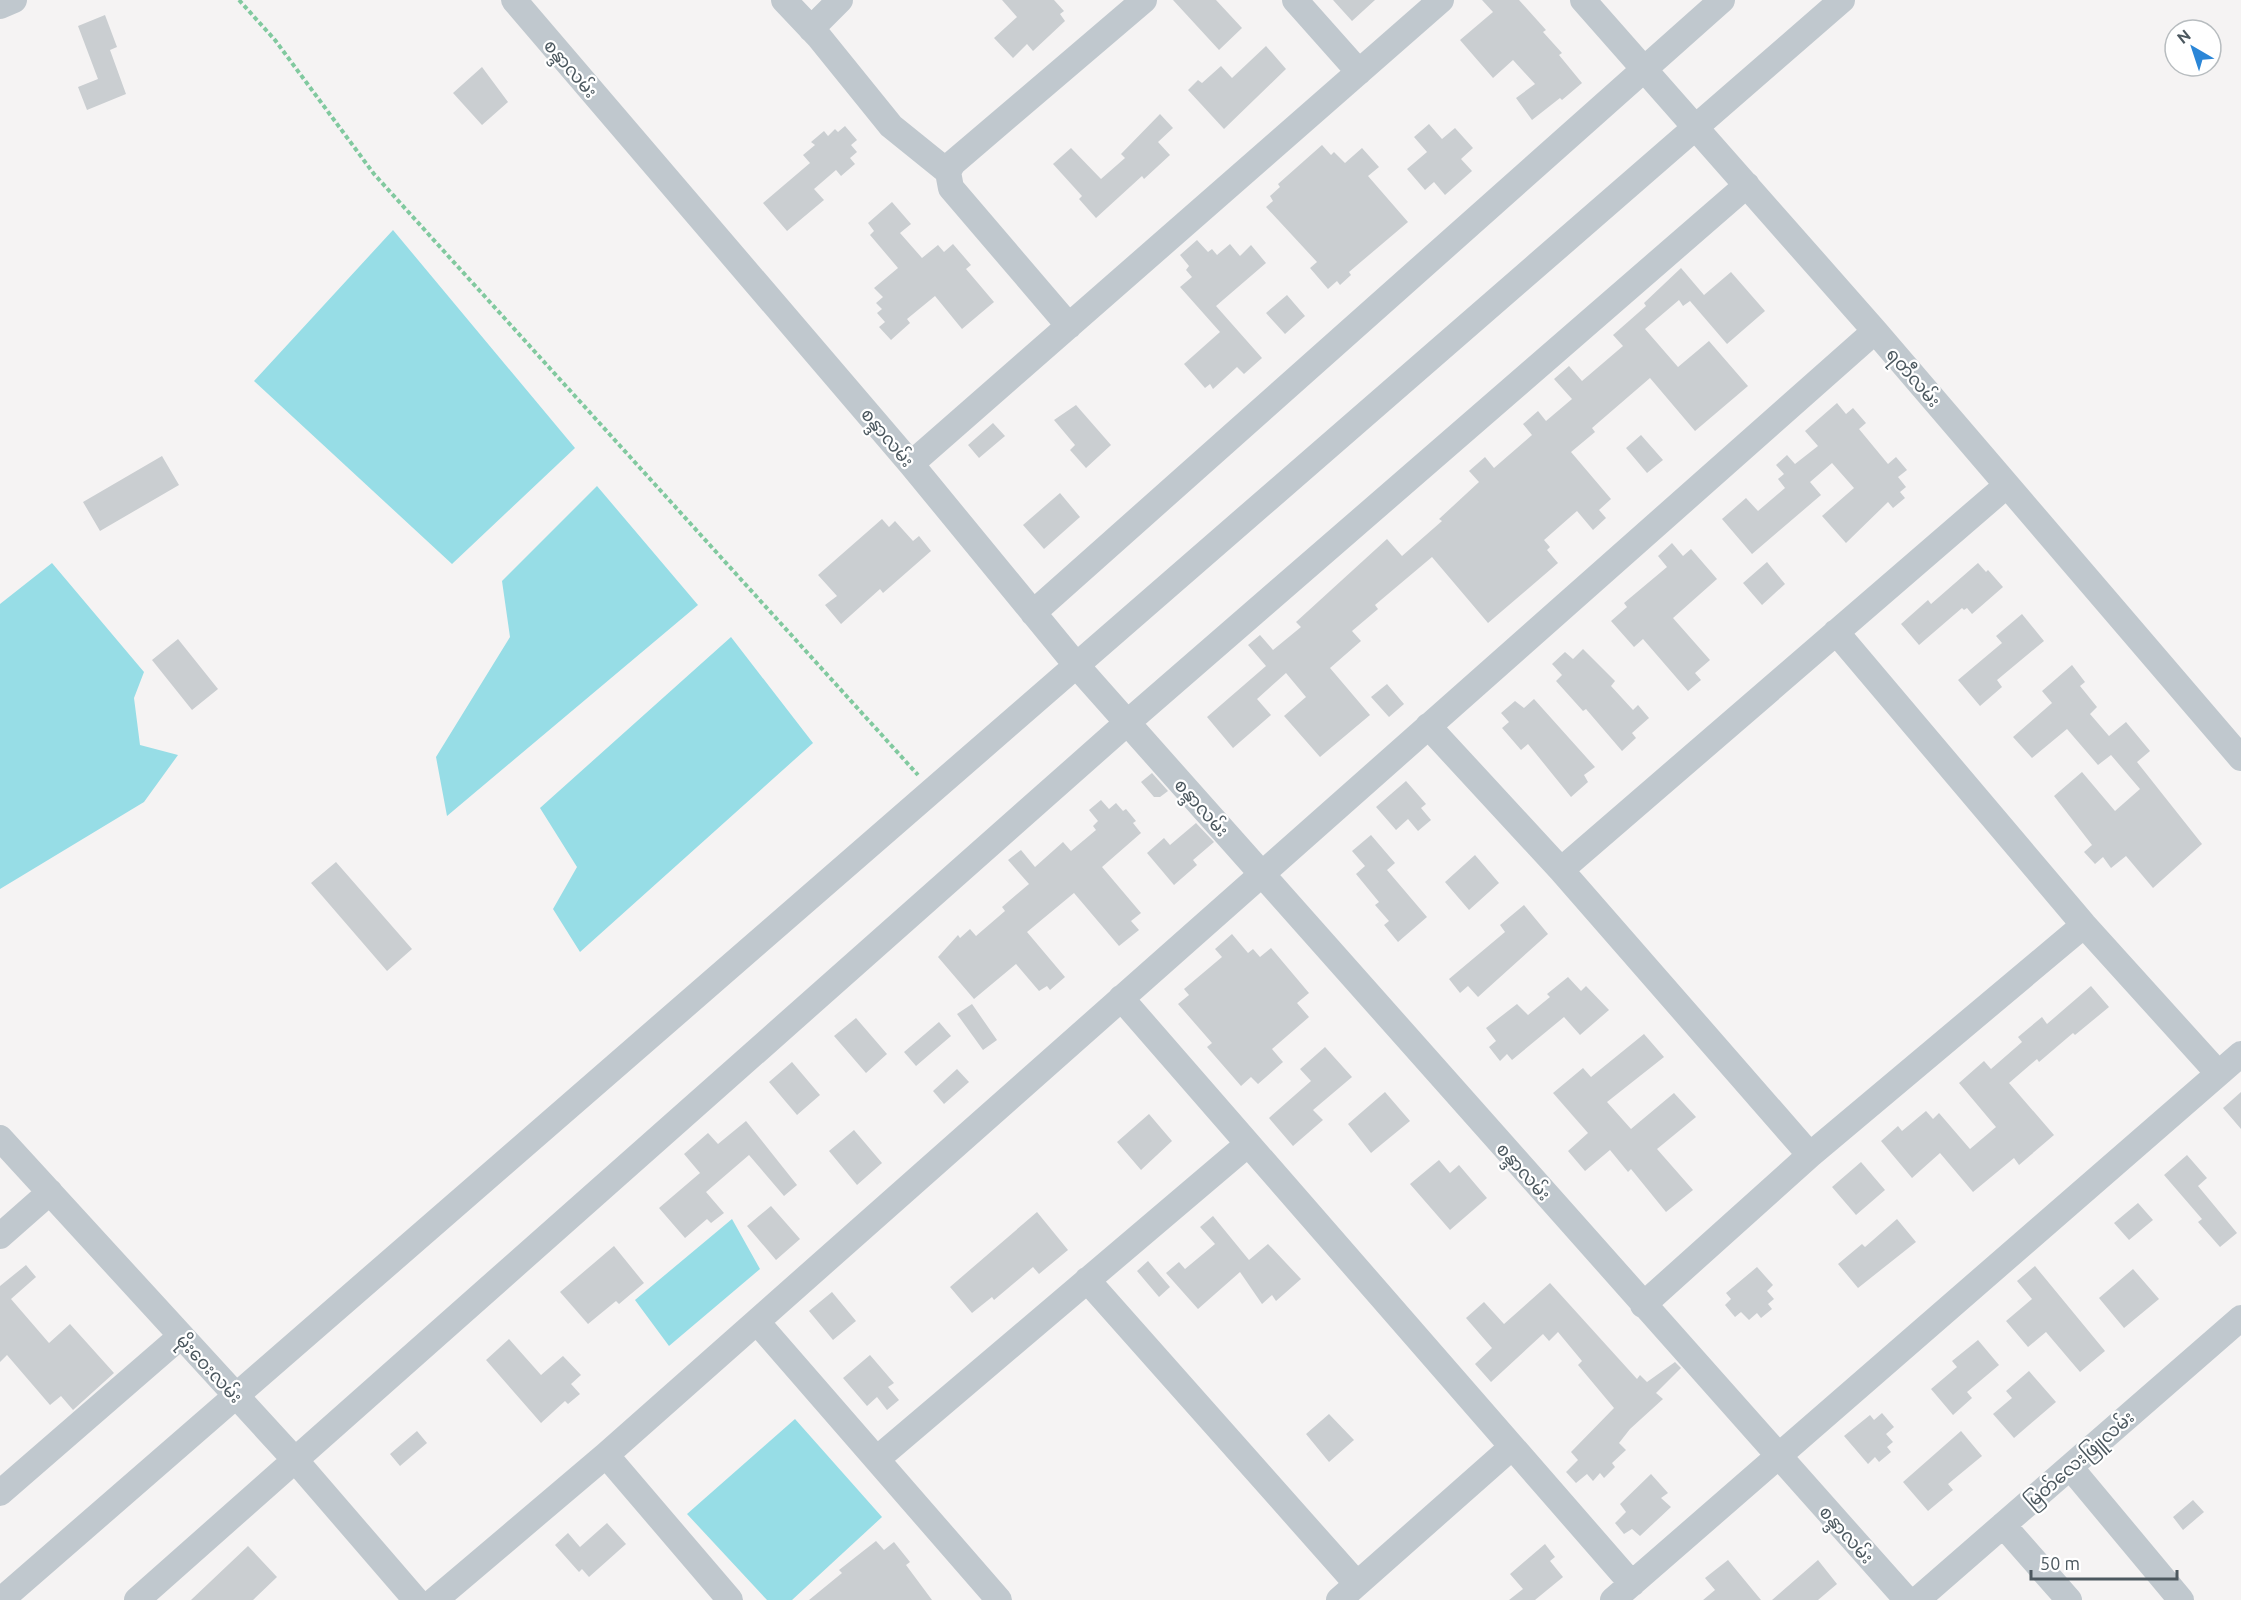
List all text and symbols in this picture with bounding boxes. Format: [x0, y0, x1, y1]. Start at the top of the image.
north arrow [2163, 18, 2223, 78]
text: N [2173, 26, 2194, 47]
street label: စန္ဒာလမ်း [536, 34, 603, 105]
street label: ရတီလမ်း [1879, 342, 1947, 414]
street label: စန္ဒာလမ်း [853, 402, 920, 474]
street label: စန္ဒာလမ်း [1166, 773, 1234, 844]
street label: စန္ဒာလမ်း [1488, 1137, 1556, 1208]
street label: မိုးဝေးလမ်း [169, 1327, 249, 1411]
street label: မြတ်လေးဖြူလမ်း [2019, 1405, 2141, 1516]
street label: စန္ဒာလမ်း [1811, 1500, 1879, 1571]
scale bar [2031, 1543, 2176, 1581]
text: 50 m [2040, 1553, 2080, 1573]

